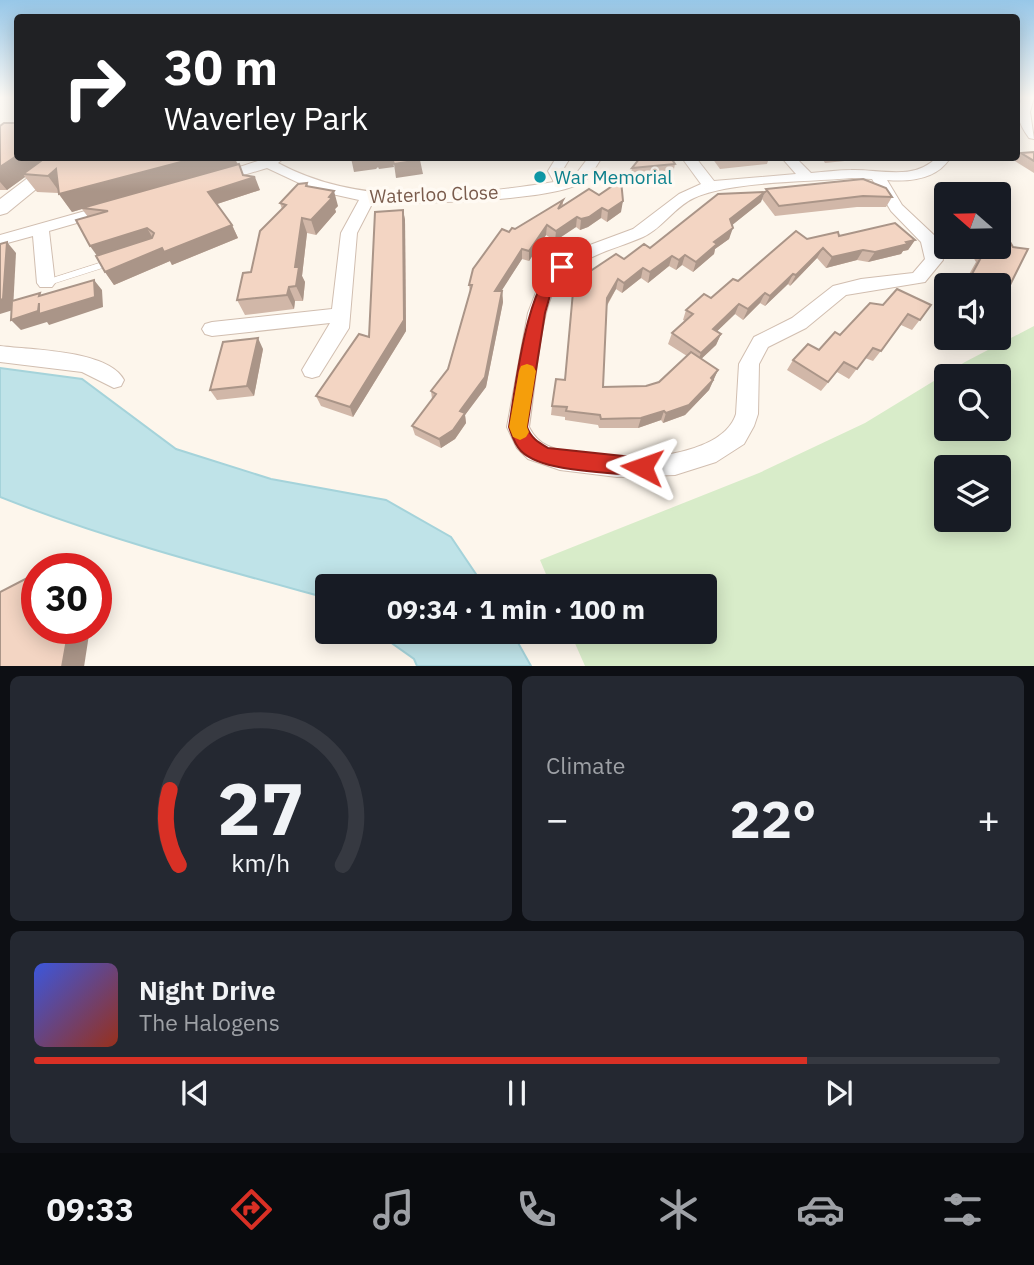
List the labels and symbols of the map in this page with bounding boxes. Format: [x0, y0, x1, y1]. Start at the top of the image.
place label: War Memorial [554, 165, 672, 189]
marker: War Memorial [532, 169, 548, 185]
street label: Waterloo Close [369, 180, 499, 208]
north arrow [934, 182, 1012, 259]
pin [532, 237, 592, 297]
position arrow [605, 430, 679, 504]
speed limit sign: 30 [21, 553, 112, 644]

